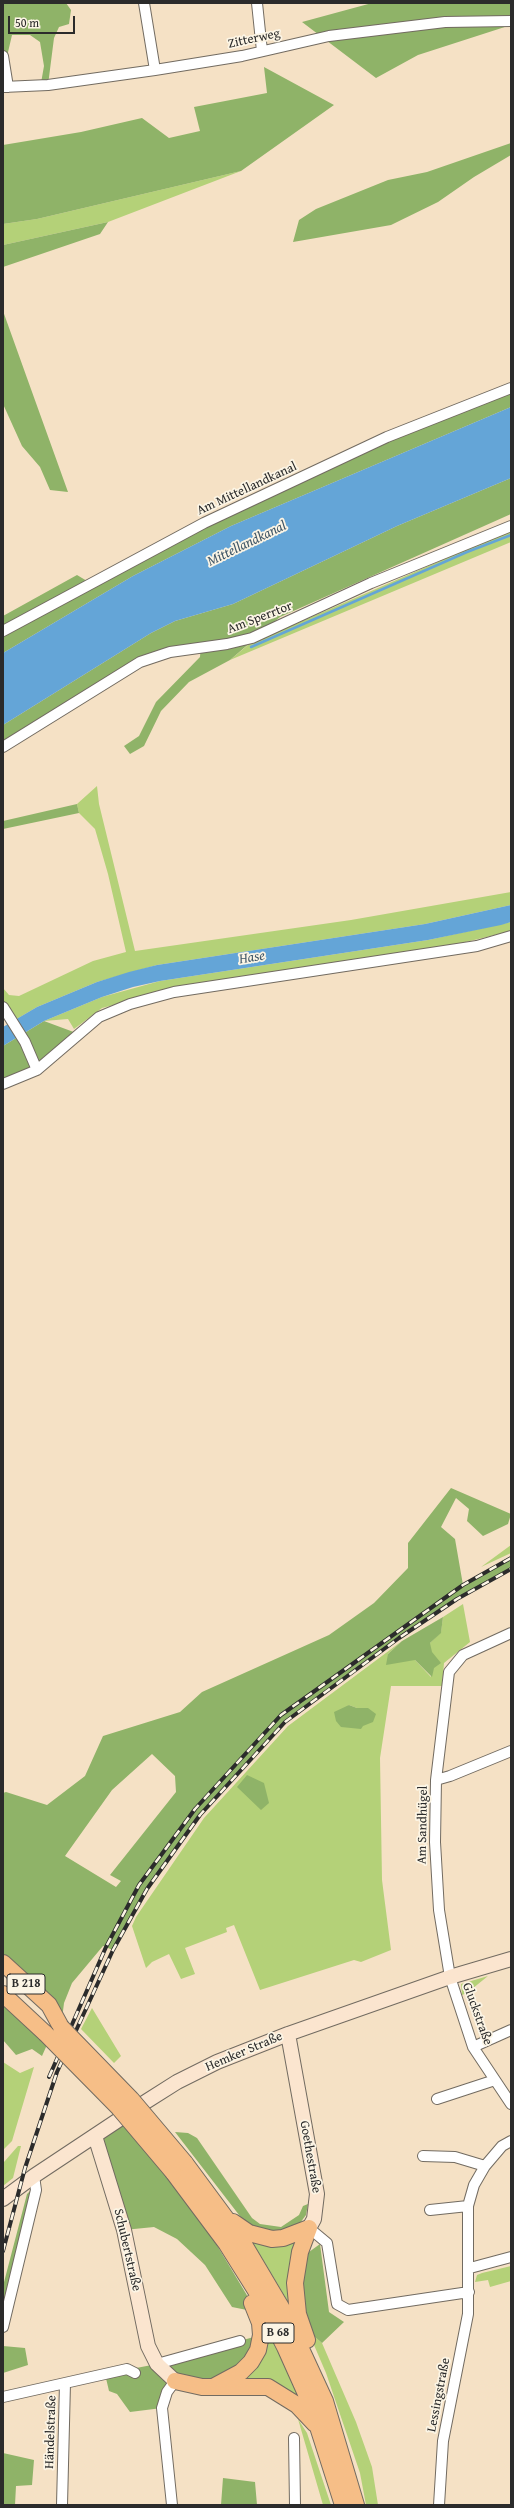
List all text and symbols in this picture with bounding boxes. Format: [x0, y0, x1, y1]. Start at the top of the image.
scale bar [10, 8, 77, 34]
text: 50 m [15, 14, 39, 31]
street label: Zitterweg [227, 26, 281, 52]
street label: Am Mittellandkanal [195, 459, 299, 519]
water label: Mittellandkanal [205, 518, 289, 570]
street label: Am Sperrtor [225, 599, 295, 637]
water label: Hase [238, 948, 266, 968]
street label: Am Sandhügel [415, 1786, 431, 1864]
road number: B 218 [7, 1974, 45, 1994]
street label: Gluckstraße [458, 1981, 496, 2047]
street label: Hemker Straße [203, 2029, 285, 2075]
street label: Goethestraße [296, 2120, 324, 2194]
street label: Schubertstraße [110, 2207, 144, 2293]
road number: B 68 [262, 2323, 294, 2343]
street label: Lessingstraße [424, 2357, 454, 2433]
street label: Händelstraße [42, 2395, 60, 2469]

